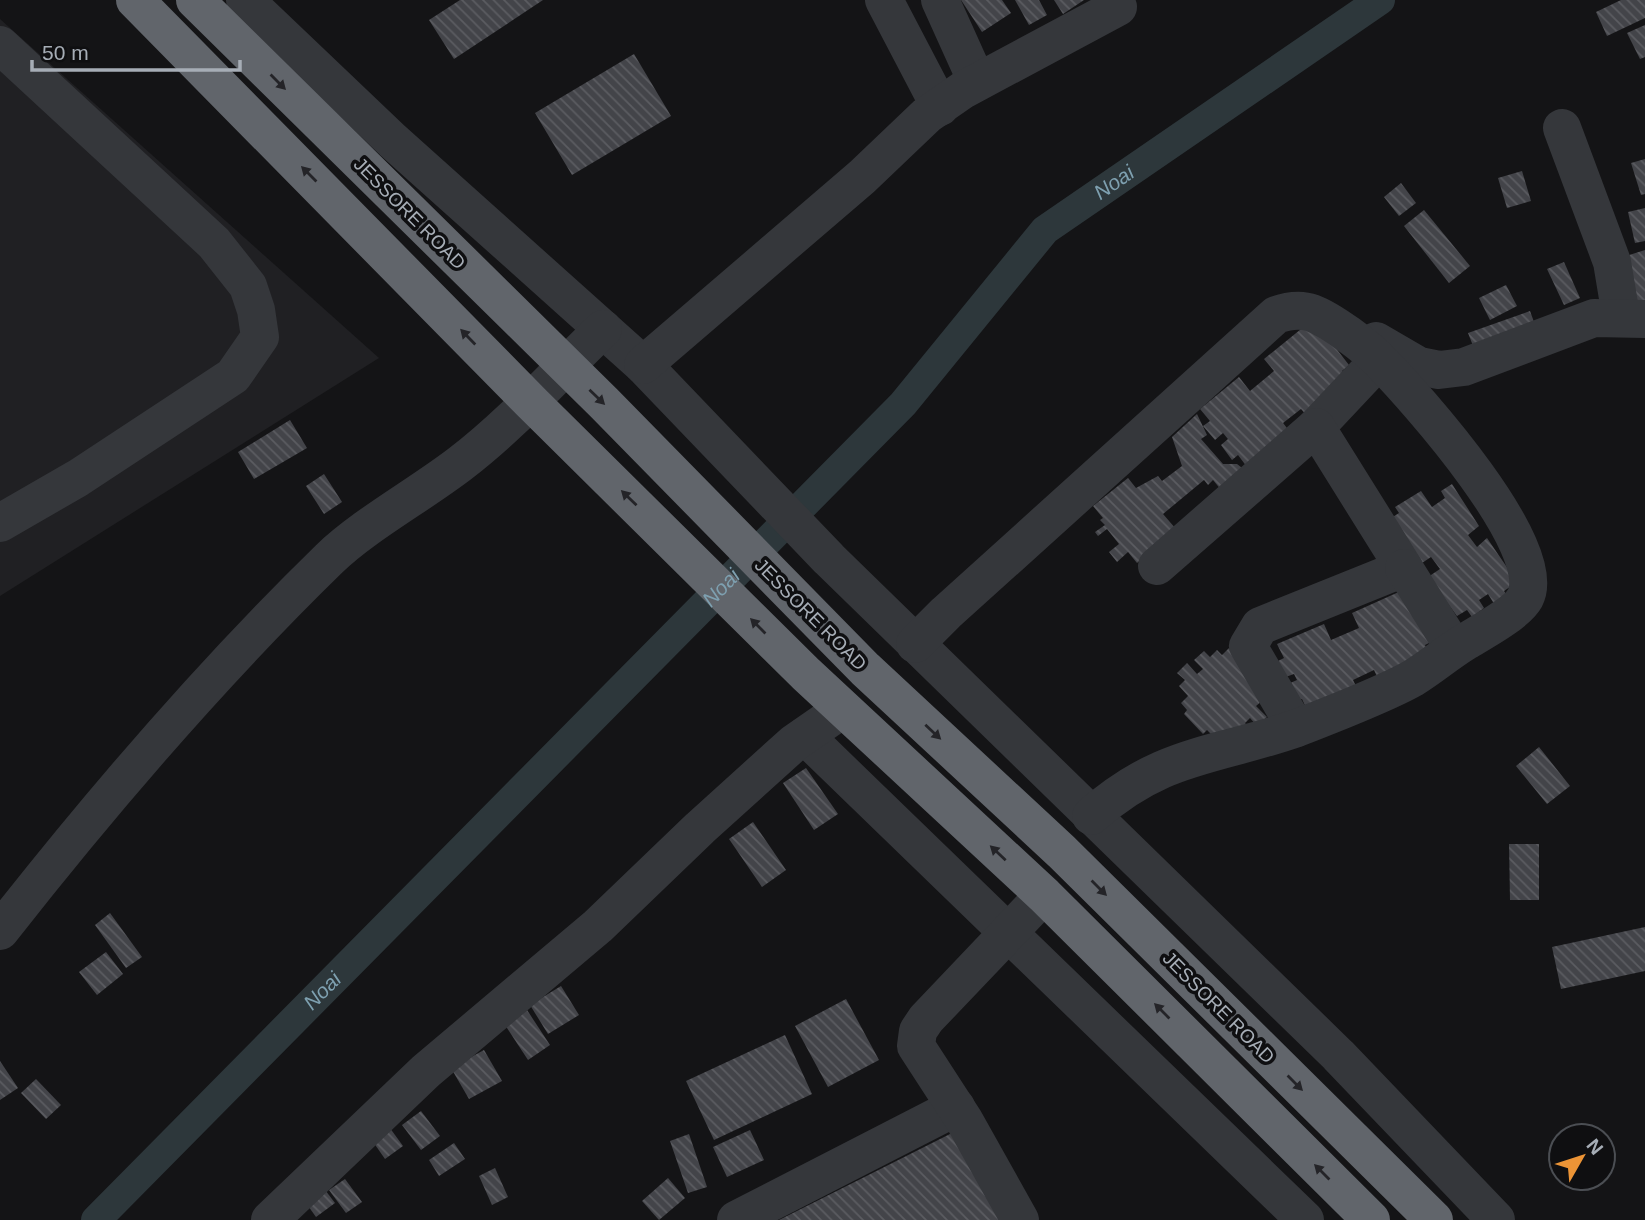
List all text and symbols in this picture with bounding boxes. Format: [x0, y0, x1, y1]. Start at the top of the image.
scale bar [32, 28, 240, 72]
text: 50 m [42, 41, 89, 64]
one-way arrow [270, 74, 287, 91]
street label: JESSORE ROAD [350, 153, 470, 273]
water label: Noai [1089, 160, 1139, 204]
one-way arrow [300, 166, 317, 183]
one-way arrow [460, 329, 476, 345]
one-way arrow [588, 389, 605, 405]
one-way arrow [621, 490, 637, 507]
street label: JESSORE ROAD [751, 554, 871, 674]
water label: Noai [697, 563, 745, 611]
one-way arrow [750, 618, 766, 634]
one-way arrow [924, 724, 941, 740]
one-way arrow [990, 845, 1007, 861]
one-way arrow [1090, 879, 1106, 896]
street label: JESSORE ROAD [1159, 947, 1279, 1067]
water label: Noai [299, 966, 346, 1014]
one-way arrow [1153, 1002, 1170, 1019]
one-way arrow [1286, 1074, 1303, 1090]
north arrow [1547, 1122, 1617, 1192]
text: N [1582, 1135, 1607, 1159]
one-way arrow [1314, 1163, 1331, 1180]

